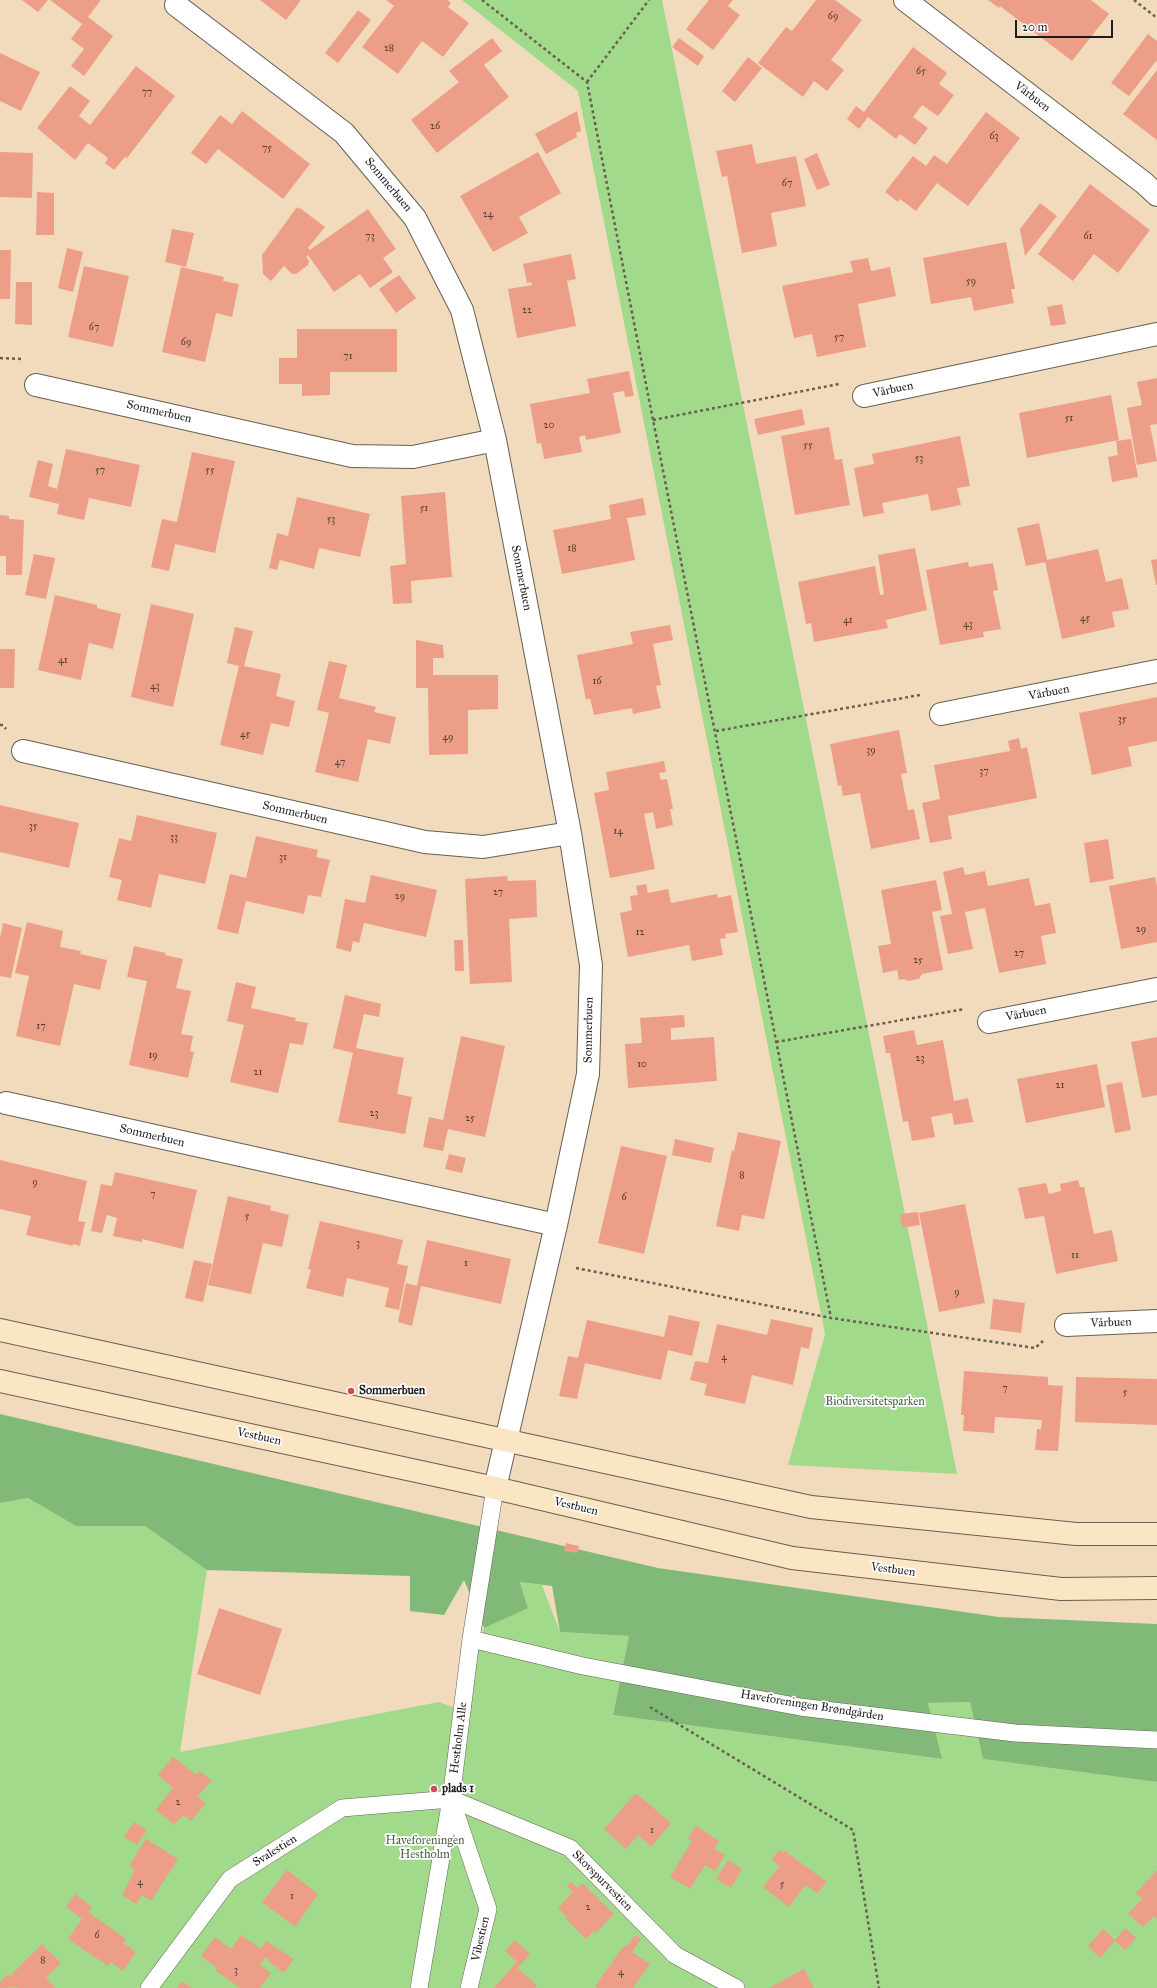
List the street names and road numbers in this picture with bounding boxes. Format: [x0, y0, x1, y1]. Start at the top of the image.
street label: Vårbuen [1011, 79, 1053, 115]
street label: Sommerbuen [361, 155, 415, 215]
street label: Vårbuen [871, 379, 915, 401]
street label: Sommerbuen [125, 398, 193, 426]
street label: Sommerbuen [508, 544, 534, 612]
street label: Vårbuen [1027, 682, 1071, 704]
street label: Sommerbuen [261, 799, 329, 827]
street label: Sommerbuen [581, 997, 597, 1063]
street label: Vårbuen [1004, 1003, 1048, 1025]
street label: Sommerbuen [118, 1122, 186, 1150]
street label: Vårbuen [1090, 1315, 1132, 1331]
street label: Vestbuen [236, 1425, 282, 1449]
street label: Vestbuen [553, 1495, 599, 1519]
street label: Vestbuen [870, 1560, 916, 1580]
street label: Haveforeningen Brøndgården [739, 1688, 885, 1724]
street label: Hestholm Alle [447, 1701, 471, 1775]
street label: Svalestien [250, 1832, 300, 1870]
street label: Skovspurvestien [569, 1848, 635, 1914]
street label: Vibestien [469, 1915, 493, 1963]

